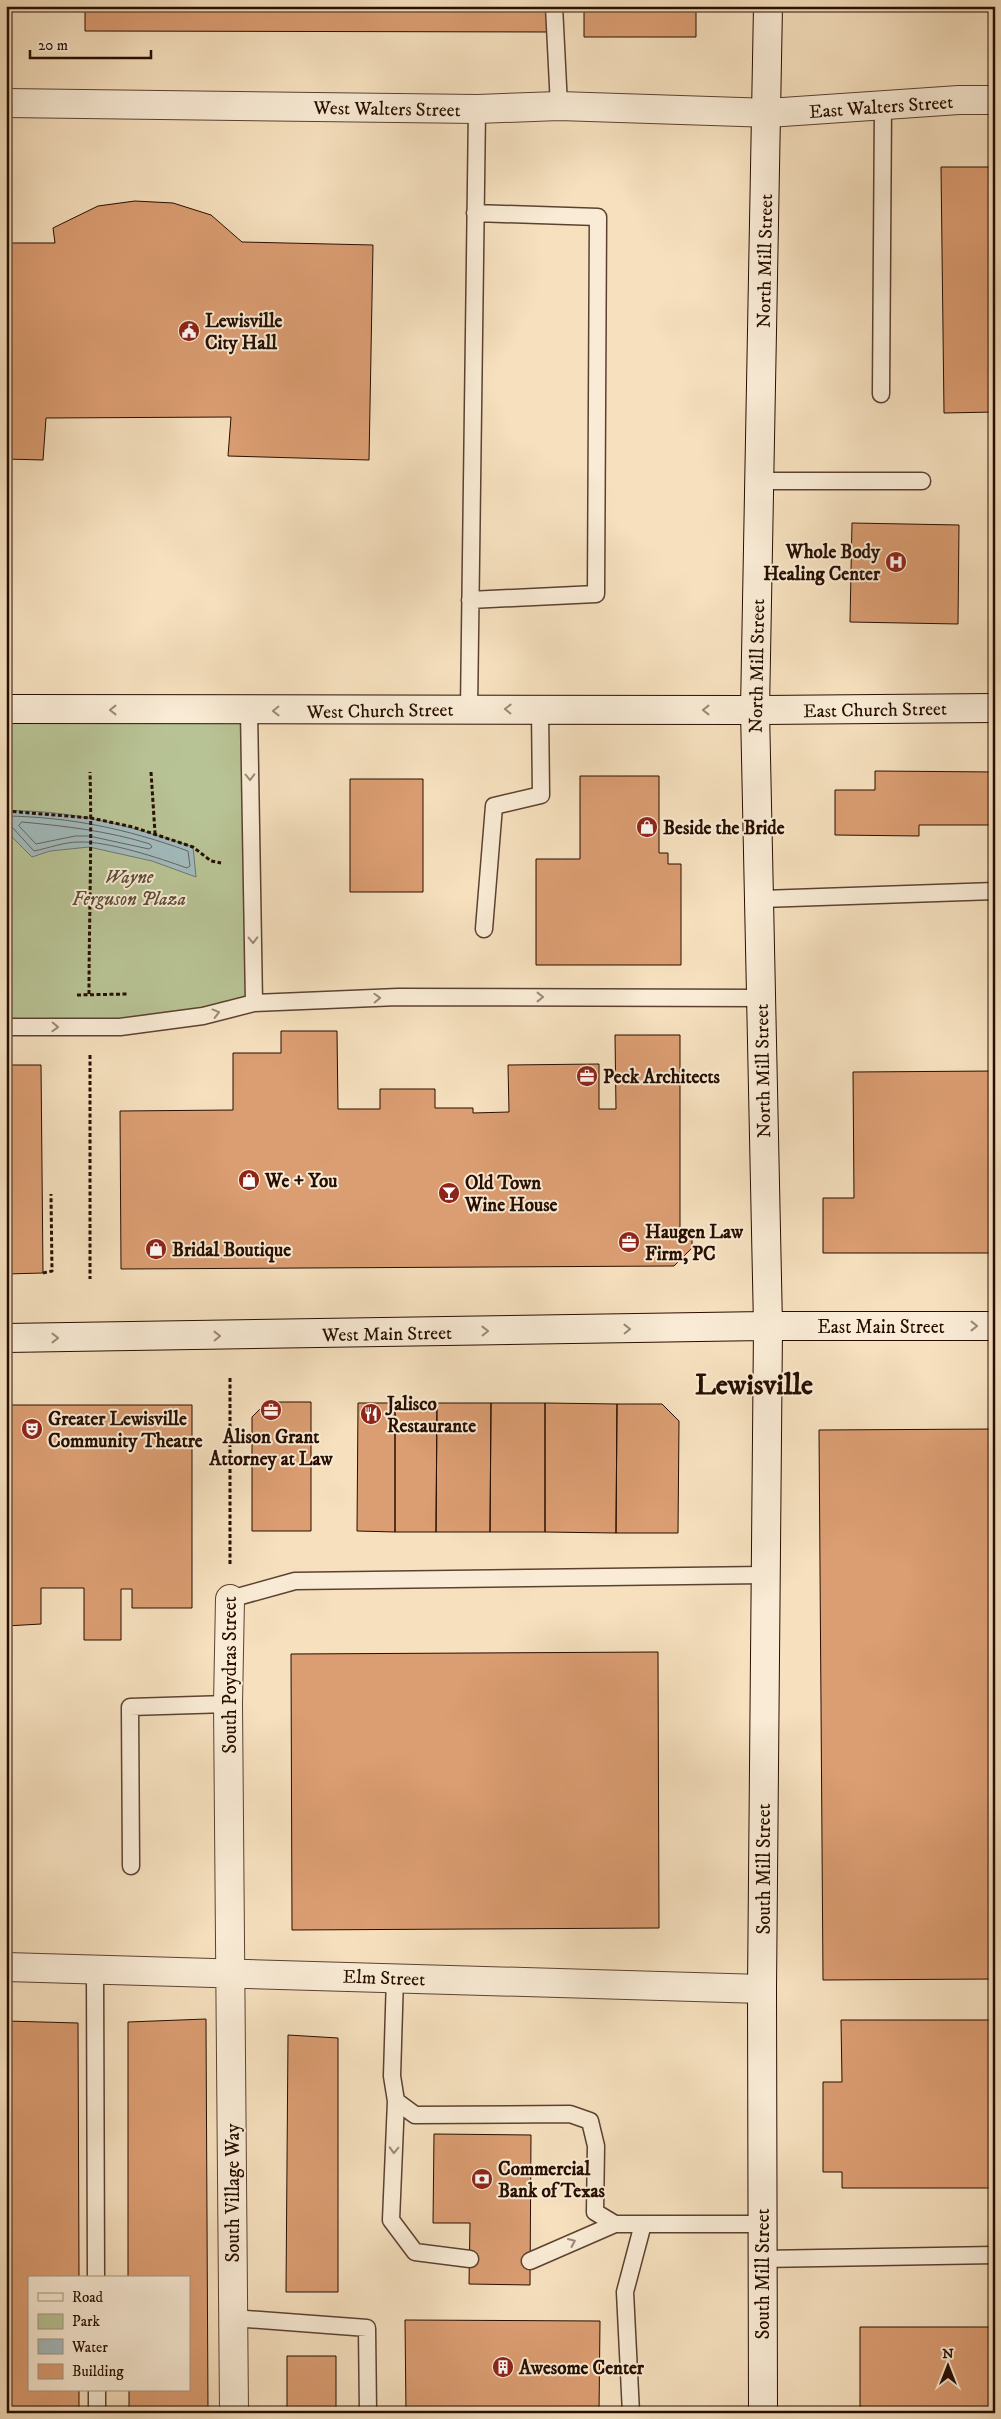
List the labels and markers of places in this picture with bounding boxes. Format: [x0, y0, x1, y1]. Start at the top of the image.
place label: Lewisville City Hall [205, 310, 283, 355]
public building icon: Lewisville City Hall [177, 319, 201, 343]
place label: Whole Body Healing Center [763, 541, 881, 586]
hospital icon: Whole Body Healing Center [884, 550, 908, 574]
shop icon: Beside the Bride [635, 815, 659, 839]
place label: Beside the Bride [663, 817, 785, 840]
office icon: Peck Architects [575, 1064, 599, 1088]
place label: Peck Architects [603, 1066, 721, 1089]
shop icon: We + You [237, 1168, 261, 1192]
place label: We + You [264, 1170, 337, 1193]
place label: Old Town Wine House [464, 1172, 558, 1217]
bar icon: Old Town Wine House [437, 1181, 461, 1205]
place label: Haugen Law Firm, PC [645, 1221, 744, 1266]
office icon: Haugen Law Firm, PC [617, 1230, 641, 1254]
shop icon: Bridal Boutique [144, 1237, 168, 1261]
place label: Bridal Boutique [172, 1239, 291, 1263]
place label: Jalisco Restaurante [385, 1393, 476, 1438]
office icon: Alison Grant Attorney at Law [259, 1398, 283, 1422]
restaurant icon: Jalisco Restaurante [359, 1402, 383, 1426]
place label: Greater Lewisville Community Theatre [48, 1408, 203, 1453]
theatre icon: Greater Lewisville Community Theatre [20, 1417, 44, 1441]
place label: Alison Grant Attorney at Law [208, 1426, 334, 1471]
place label: Commercial Bank of Texas [498, 2158, 606, 2203]
bank icon: Commercial Bank of Texas [470, 2167, 494, 2191]
building icon: Awesome Center [491, 2355, 515, 2379]
place label: Awesome Center [518, 2357, 645, 2380]

